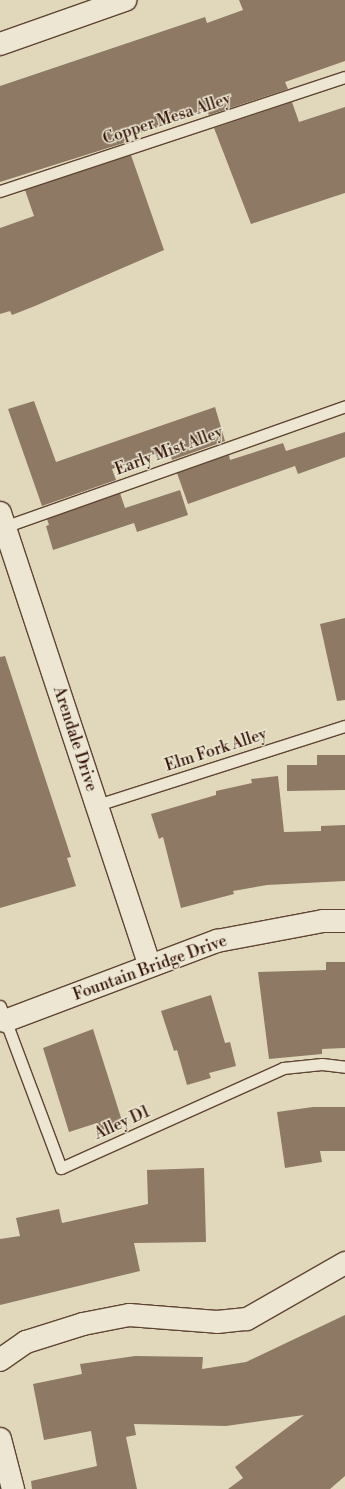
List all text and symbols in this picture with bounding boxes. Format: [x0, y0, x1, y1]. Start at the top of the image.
street label: Copper Mesa Alley [100, 89, 234, 149]
street label: Early Mist Alley [112, 423, 226, 479]
street label: Arendale Drive [49, 684, 101, 794]
street label: Elm Fork Alley [163, 724, 269, 776]
street label: Fountain Bridge Drive [71, 931, 229, 1005]
street label: Alley D1 [91, 1102, 153, 1144]

